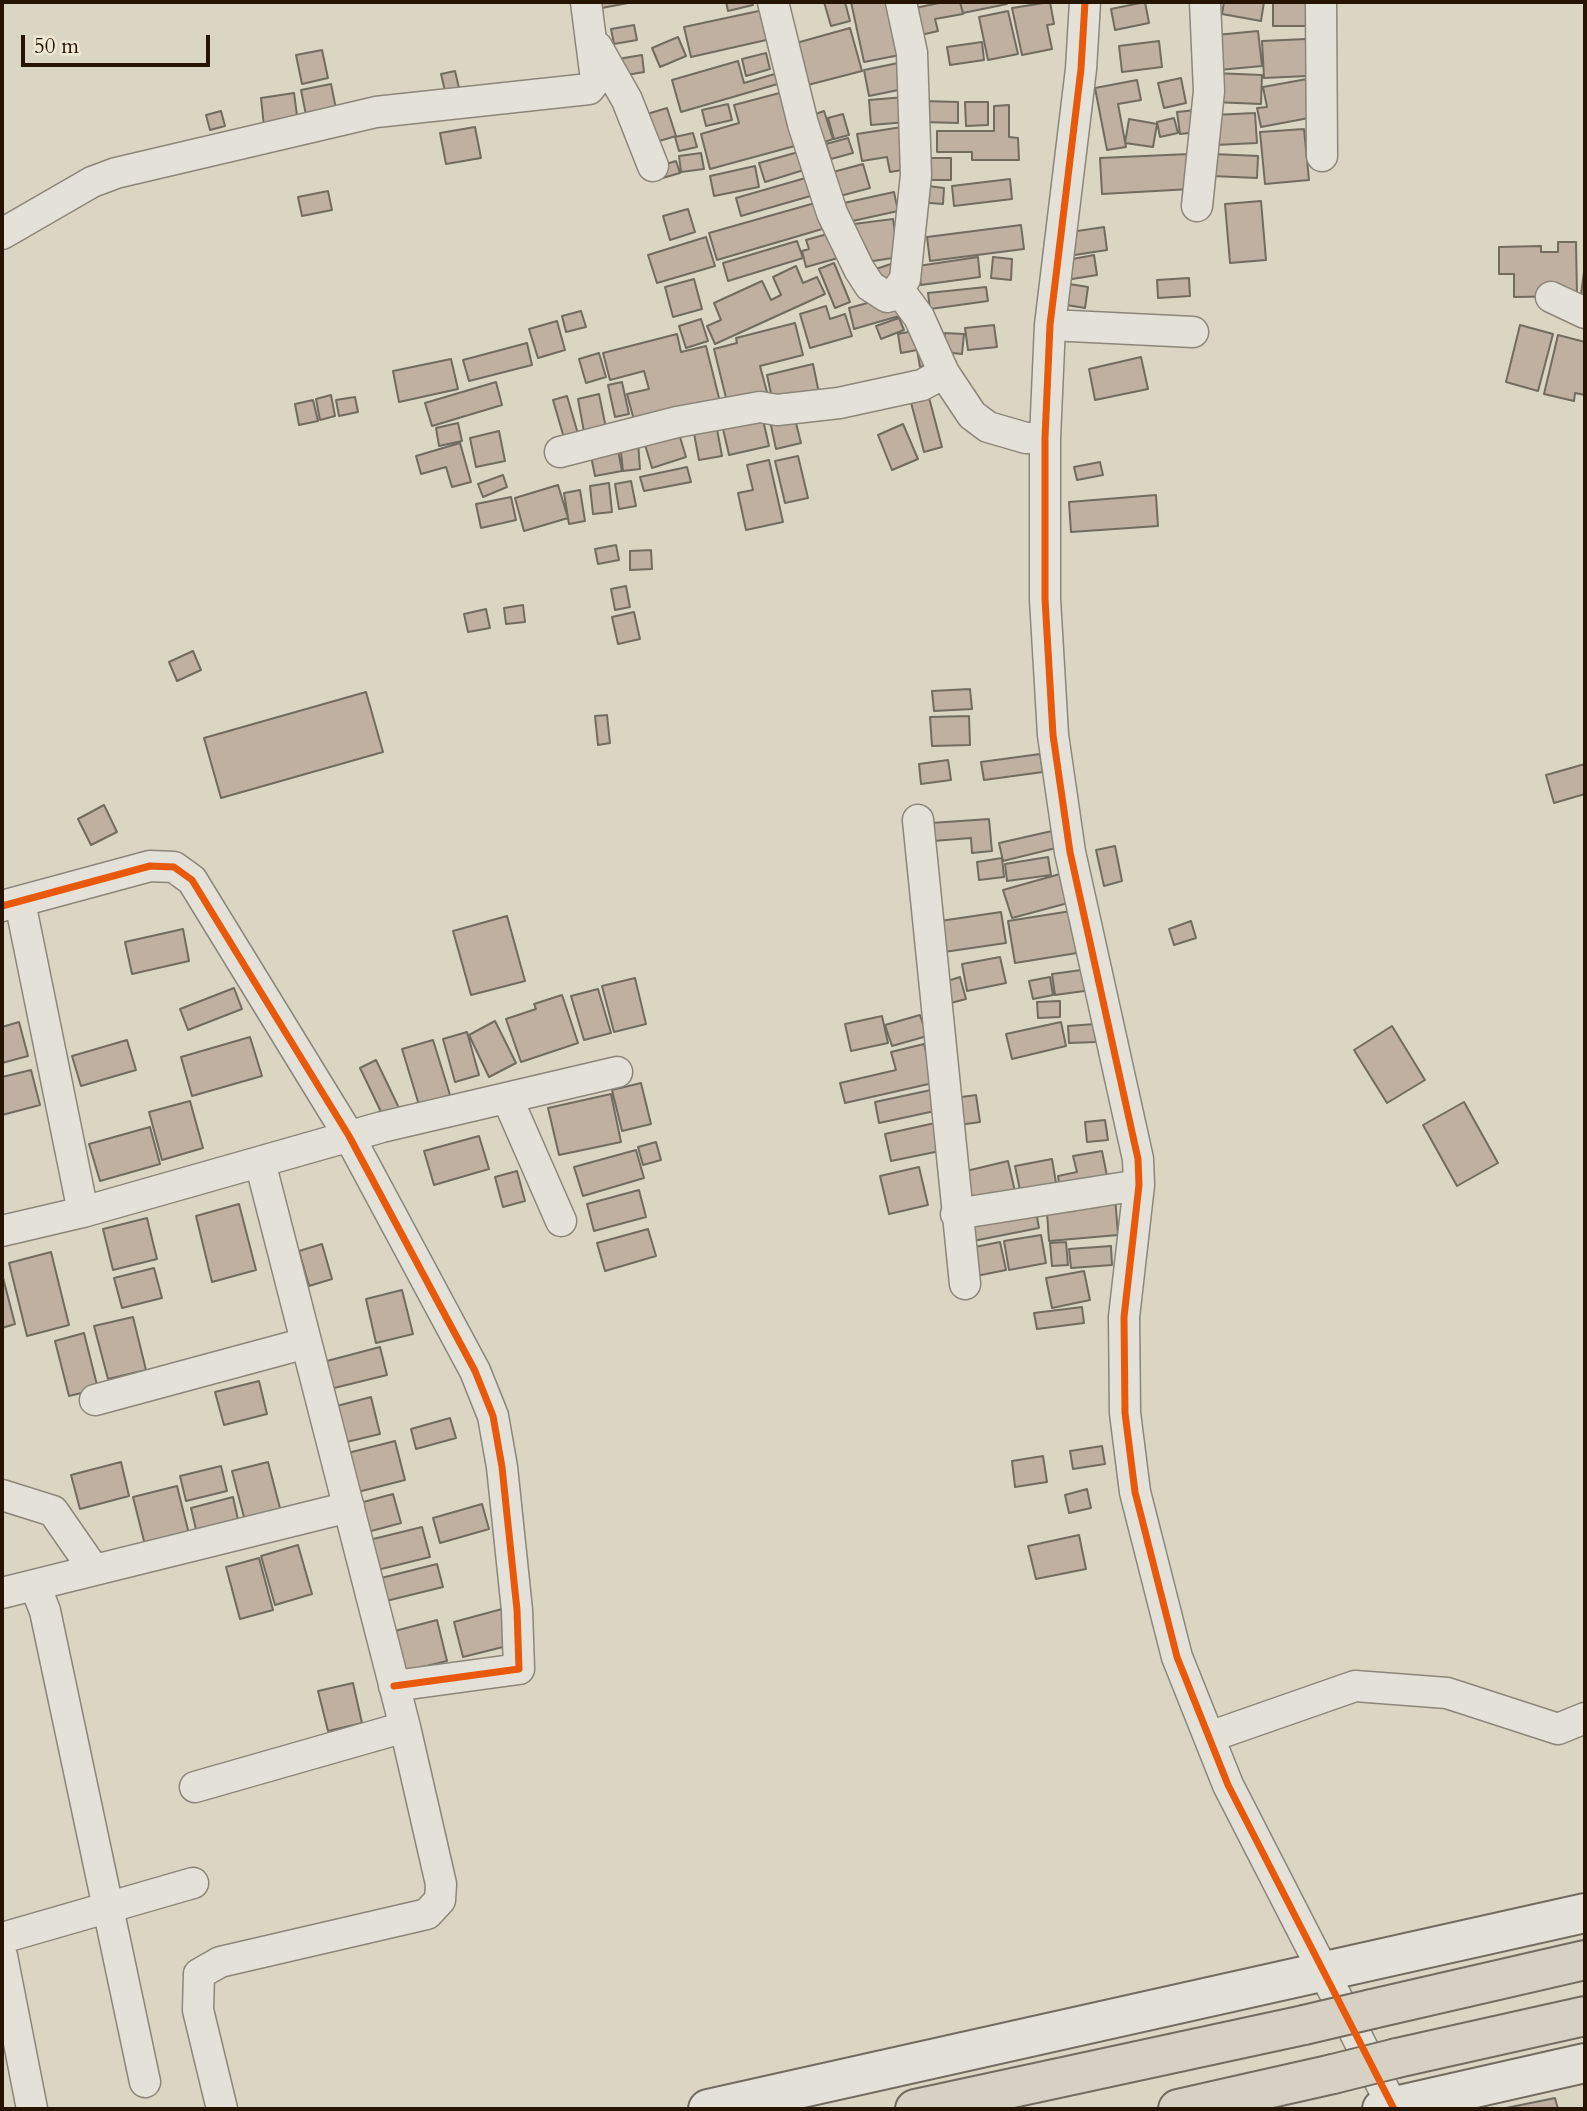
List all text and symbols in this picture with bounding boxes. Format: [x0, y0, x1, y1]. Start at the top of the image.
scale bar [24, 21, 214, 65]
text: 50 m [34, 32, 79, 61]

